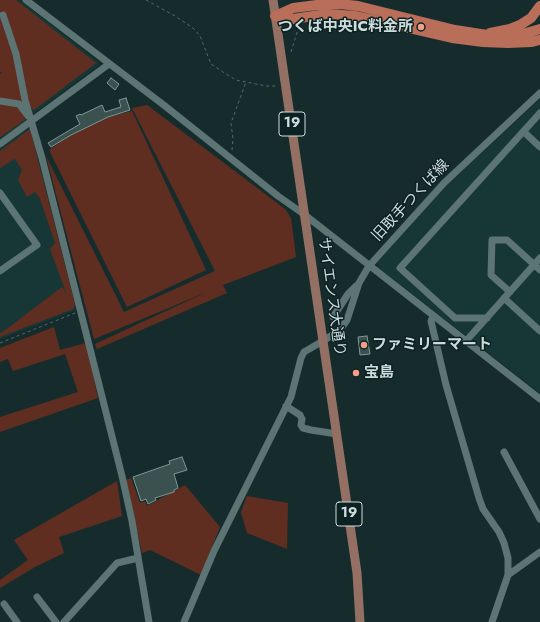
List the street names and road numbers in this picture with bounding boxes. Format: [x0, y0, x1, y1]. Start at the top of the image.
road number: 19 [279, 112, 305, 136]
street label: 旧取手つくば線 [369, 156, 453, 246]
street label: サイエンス大通り [314, 236, 348, 358]
road number: 19 [336, 502, 362, 526]

